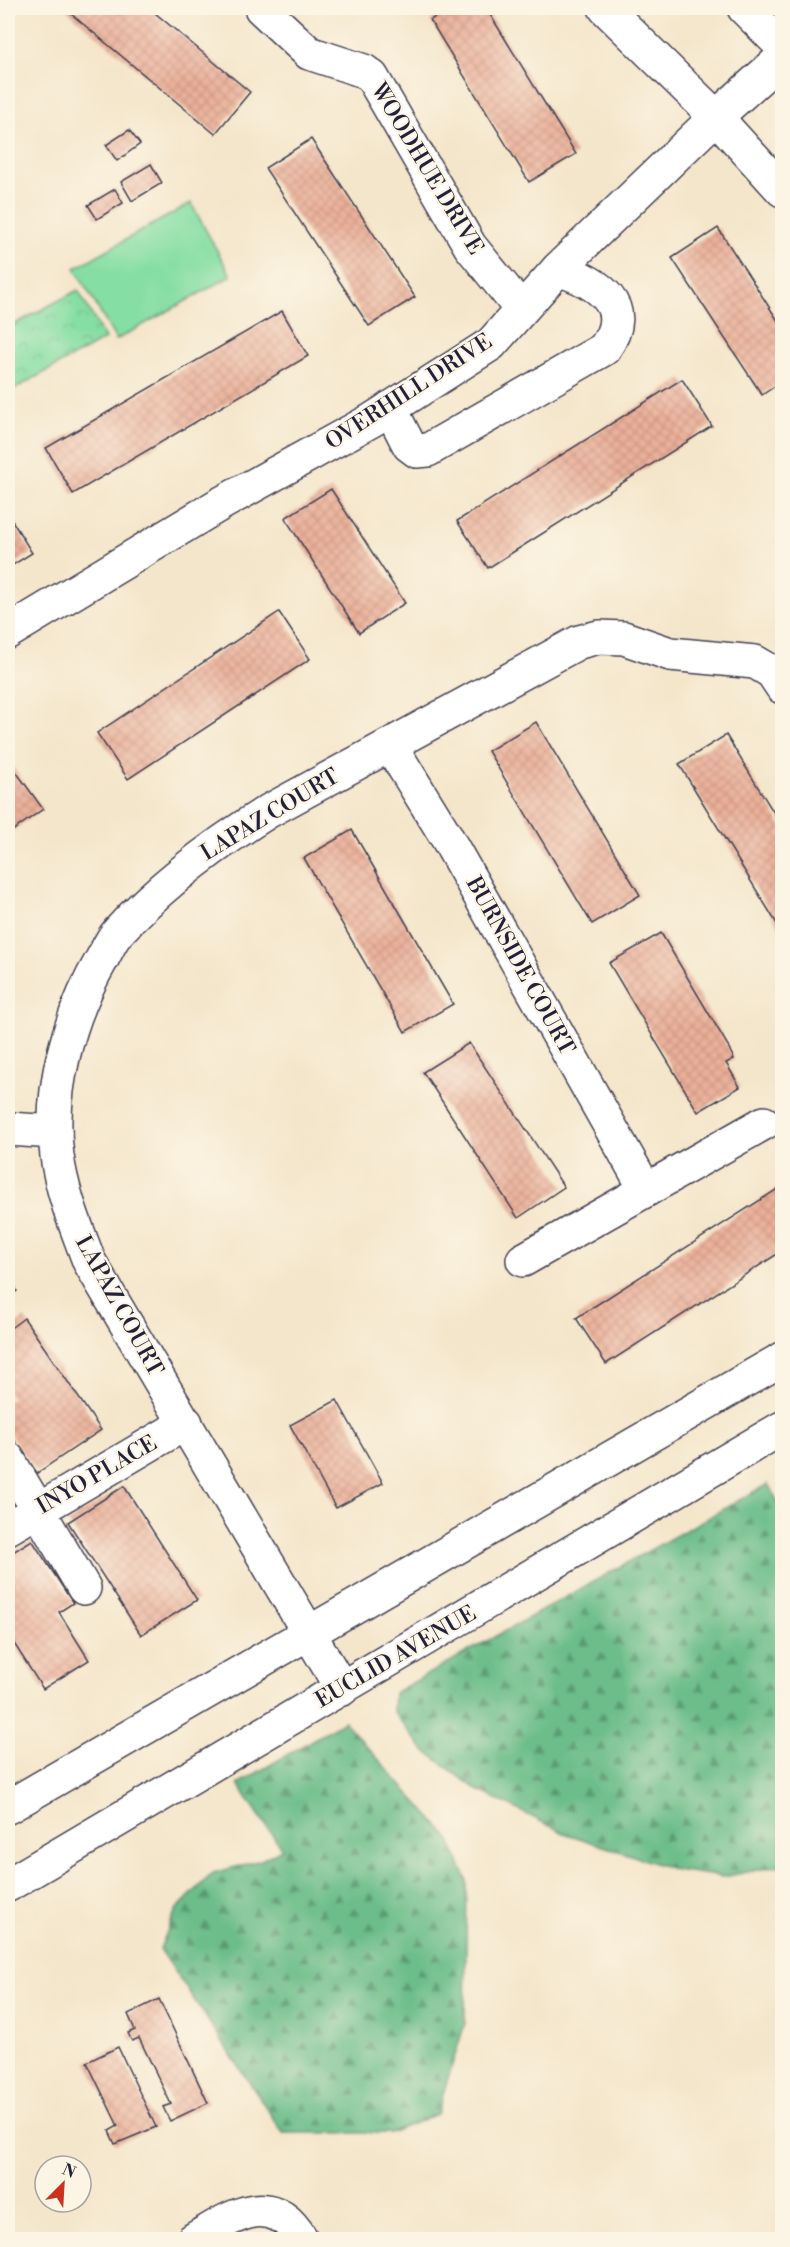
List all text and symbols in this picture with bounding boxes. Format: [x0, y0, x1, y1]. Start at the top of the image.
street label: WOODHUE DRIVE [365, 77, 489, 260]
street label: OVERHILL DRIVE [321, 328, 497, 456]
street label: LAPAZ COURT [196, 763, 344, 867]
street label: BURNSIDE COURT [459, 871, 580, 1060]
street label: LAPAZ COURT [69, 1231, 169, 1381]
street label: INYO PLACE [32, 1430, 162, 1520]
street label: EUCLID AVENUE [311, 1600, 481, 1714]
north arrow [33, 2154, 93, 2214]
text: N [59, 2160, 79, 2183]

